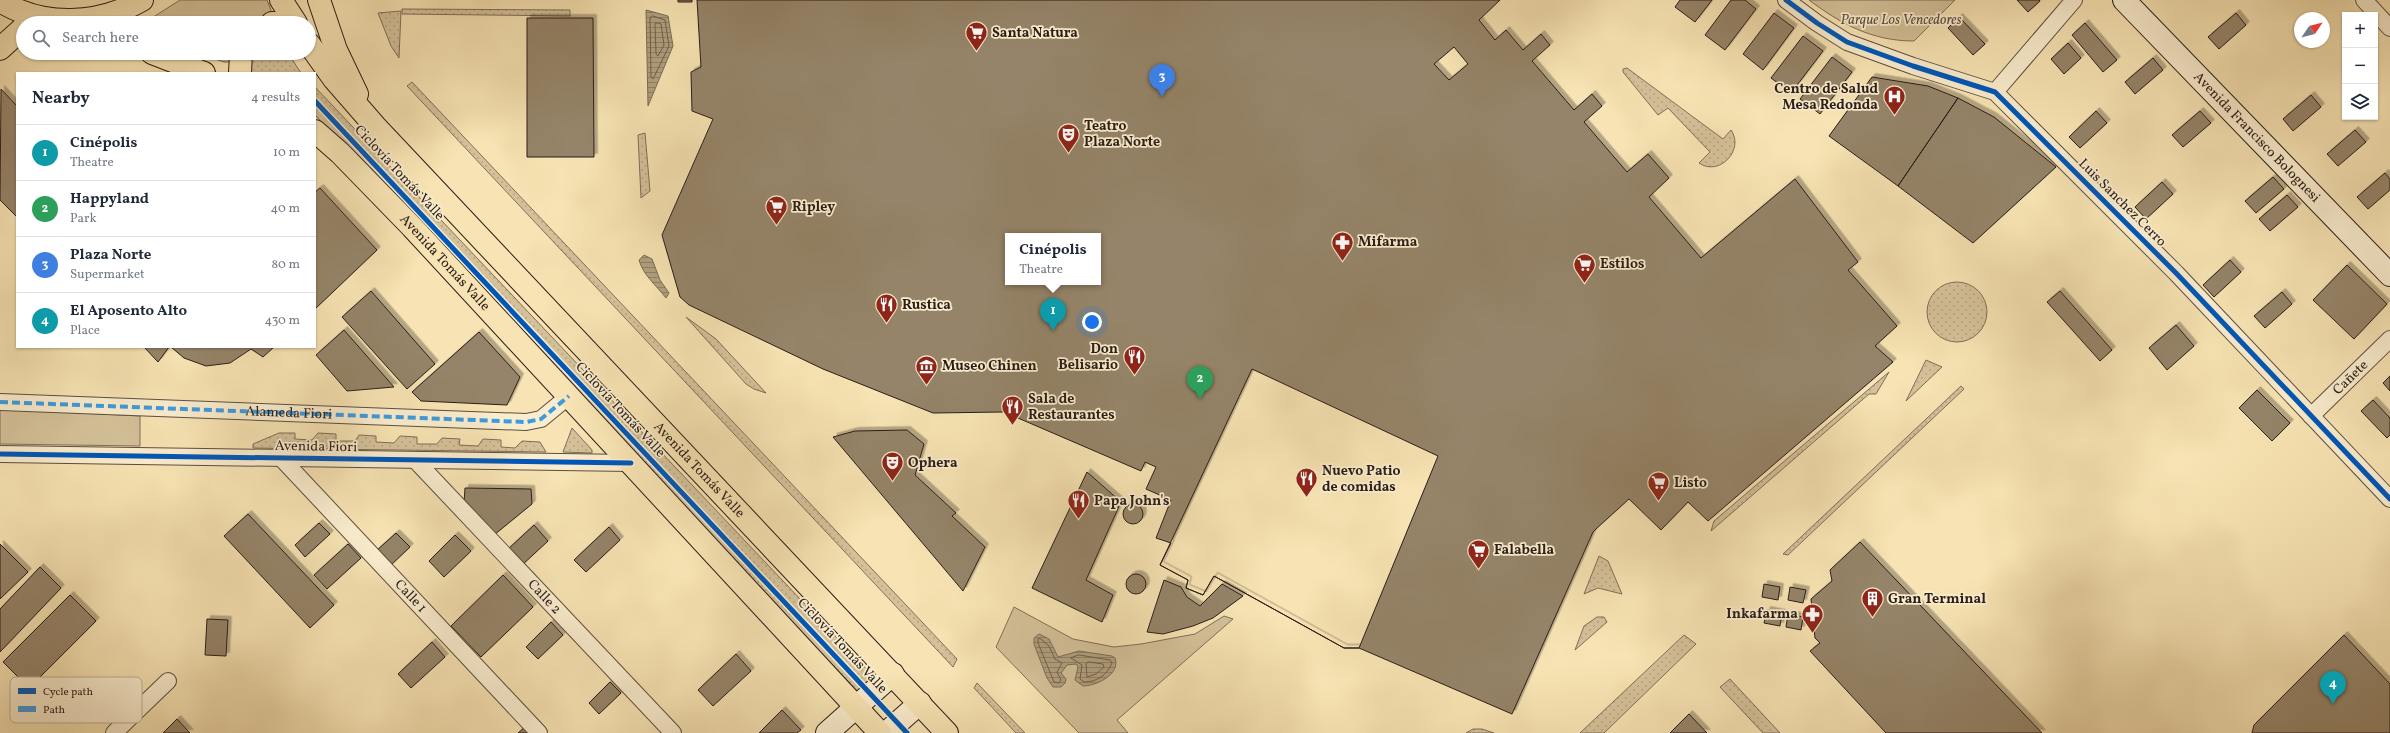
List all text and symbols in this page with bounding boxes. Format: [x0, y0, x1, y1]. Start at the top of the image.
park label: Parque Los Vencedores [1840, 11, 1962, 30]
north arrow [2294, 12, 2330, 48]
map controls [2342, 12, 2378, 120]
button: + [2342, 12, 2378, 48]
search box [16, 16, 316, 60]
supermarket icon: Santa Natura [964, 20, 990, 53]
place label: Santa Natura [992, 24, 1078, 43]
icon: search [30, 27, 52, 49]
text: Search here [62, 28, 139, 49]
button: − [2342, 48, 2378, 84]
pin: 3 [1149, 64, 1175, 97]
street label: Avenida Francisco Bolognesi [2189, 68, 2324, 207]
place label: Centro de Salud Mesa Redonda [1774, 80, 1878, 115]
hospital icon: Centro de Salud Mesa Redonda [1881, 84, 1907, 117]
button: layers [2342, 84, 2378, 120]
text: Nearby [32, 87, 90, 110]
text: 4 results [251, 89, 300, 107]
place label: Teatro Plaza Norte [1084, 117, 1160, 152]
street label: Ciclovía Tomás Valle [350, 121, 449, 225]
theatre icon: Teatro Plaza Norte [1055, 121, 1081, 154]
text: Cinépolis [70, 133, 138, 154]
text: 1 [42, 144, 48, 162]
text: 10 m [273, 144, 300, 162]
text: Theatre [70, 154, 114, 172]
street label: Luis Sanchez Cerro [2074, 155, 2170, 251]
text: Happyland [70, 189, 149, 210]
supermarket icon: Ripley [764, 194, 790, 227]
place label: Ripley [792, 198, 835, 217]
text: 2 [42, 200, 48, 218]
text: 40 m [271, 200, 300, 218]
text: Park [70, 210, 97, 228]
street label: Avenida Tomás Valle [395, 210, 495, 315]
pharmacy icon: Mifarma [1329, 229, 1355, 262]
popup [1005, 233, 1101, 285]
place label: Mifarma [1358, 233, 1418, 252]
text: Cinépolis [1019, 240, 1087, 261]
text: Plaza Norte [70, 245, 151, 266]
supermarket icon: Estilos [1571, 251, 1597, 284]
place label: Estilos [1600, 255, 1645, 274]
text: 3 [42, 256, 48, 274]
text: 80 m [271, 256, 300, 274]
text: Theatre [1019, 261, 1063, 279]
text: Supermarket [70, 266, 145, 284]
restaurant icon: Rustica [873, 292, 899, 325]
place label: Rustica [902, 296, 951, 315]
pin: 1 [1040, 298, 1066, 331]
text: El Aposento Alto [70, 301, 187, 322]
text: 4 [41, 312, 49, 330]
text: 430 m [264, 312, 300, 330]
your location [1082, 312, 1102, 332]
text: Place [70, 322, 100, 340]
place label: Don Belisario [1058, 340, 1118, 375]
restaurant icon: Don Belisario [1121, 344, 1147, 377]
museum icon: Museo Chinen [913, 353, 939, 386]
street label: Cañete [2329, 356, 2373, 399]
place label: Museo Chinen [942, 357, 1037, 376]
street label: Ciclovía Tomás Valle [571, 358, 670, 462]
pin: 2 [1187, 366, 1213, 399]
place label: Sala de Restaurantes [1028, 390, 1115, 425]
restaurant icon: Sala de Restaurantes [999, 394, 1025, 427]
street label: Alameda Fiori [245, 402, 333, 424]
street label: Avenida Tomás Valle [649, 418, 749, 522]
street label: Avenida Fiori [275, 437, 357, 457]
theatre icon: Ophera [880, 450, 906, 483]
place label: Ophera [908, 454, 958, 473]
place label: Nuevo Patio de comidas [1322, 462, 1401, 497]
restaurant icon: Nuevo Patio de comidas [1293, 466, 1319, 499]
supermarket icon: Listo [1645, 470, 1671, 503]
place label: Listo [1674, 474, 1707, 493]
restaurant icon: Papa John's [1066, 488, 1092, 521]
place label: Papa John's [1094, 492, 1170, 511]
supermarket icon: Falabella [1466, 537, 1492, 570]
place label: Falabella [1494, 541, 1555, 560]
street label: Calle 1 [390, 575, 431, 617]
street label: Calle 2 [523, 575, 566, 619]
building icon: Gran Terminal [1860, 586, 1886, 619]
place label: Gran Terminal [1888, 590, 1986, 609]
street label: Ciclovía Tomás Valle [793, 594, 892, 698]
pharmacy icon: Inkafarma [1800, 601, 1826, 634]
place label: Inkafarma [1726, 605, 1798, 624]
pin: 4 [2320, 671, 2346, 704]
legend [10, 677, 142, 723]
text: Cycle path [43, 685, 93, 700]
text: Path [43, 703, 66, 718]

